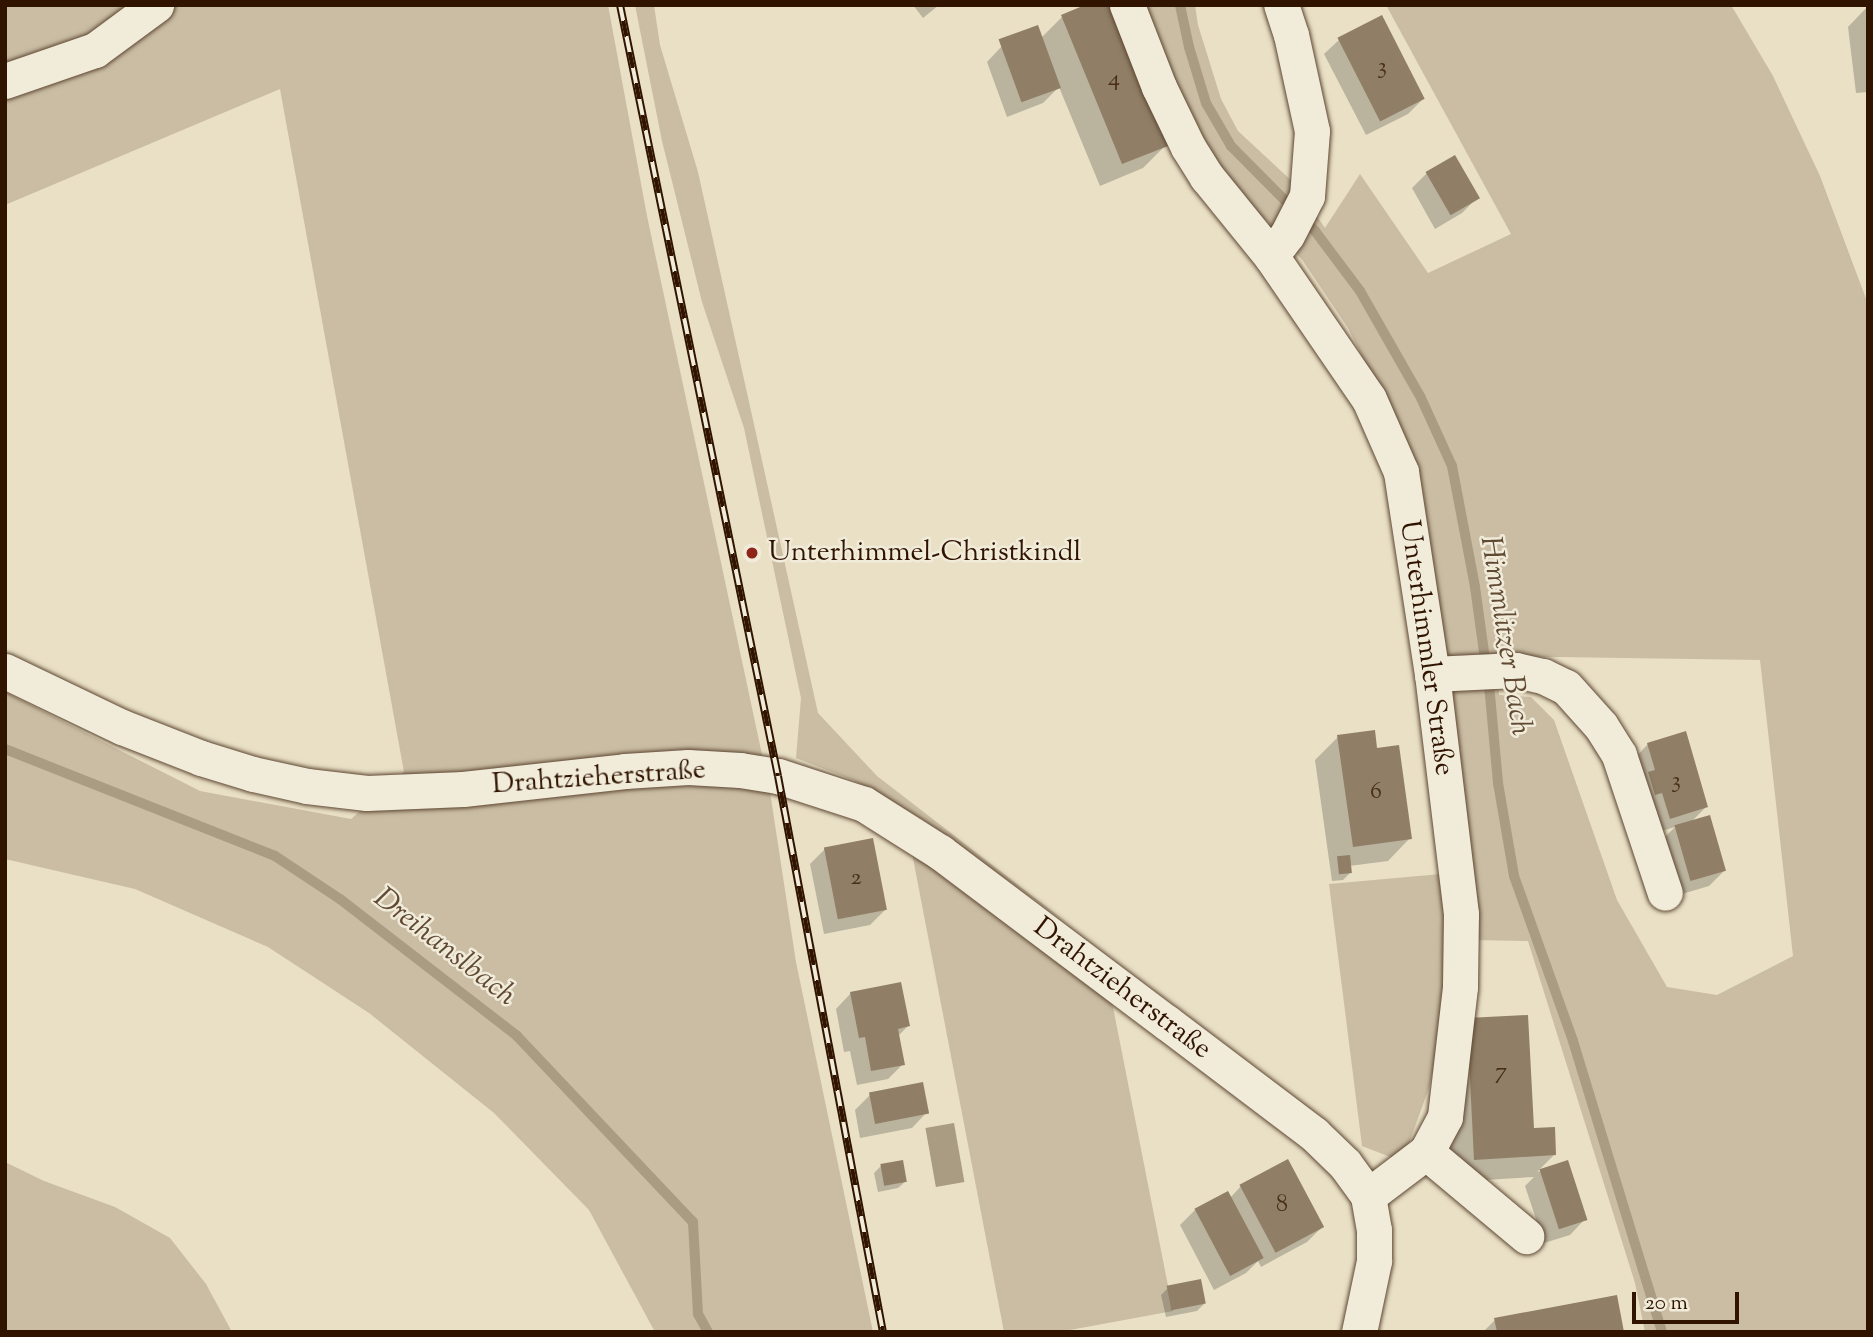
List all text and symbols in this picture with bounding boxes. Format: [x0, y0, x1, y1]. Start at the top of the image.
house number: 3 [1377, 54, 1387, 82]
house number: 4 [1108, 66, 1120, 94]
street label: Unterhimmler Straße [1391, 518, 1461, 778]
water label: Himmlitzer Bach [1470, 534, 1538, 738]
place label: Unterhimmel-Christkindl [768, 536, 1081, 570]
marker: Unterhimmel-Christkindl [742, 543, 762, 563]
street label: Drahtzieherstraße [491, 754, 707, 802]
house number: 3 [1671, 768, 1681, 796]
house number: 6 [1370, 779, 1382, 807]
house number: 2 [850, 865, 862, 893]
water label: Dreihanslbach [366, 881, 522, 1015]
street label: Drahtzieherstraße [1026, 911, 1218, 1067]
house number: 7 [1495, 1059, 1507, 1087]
house number: 8 [1276, 1192, 1288, 1220]
scale bar [1635, 1278, 1742, 1322]
text: 20 m [1645, 1289, 1688, 1319]

